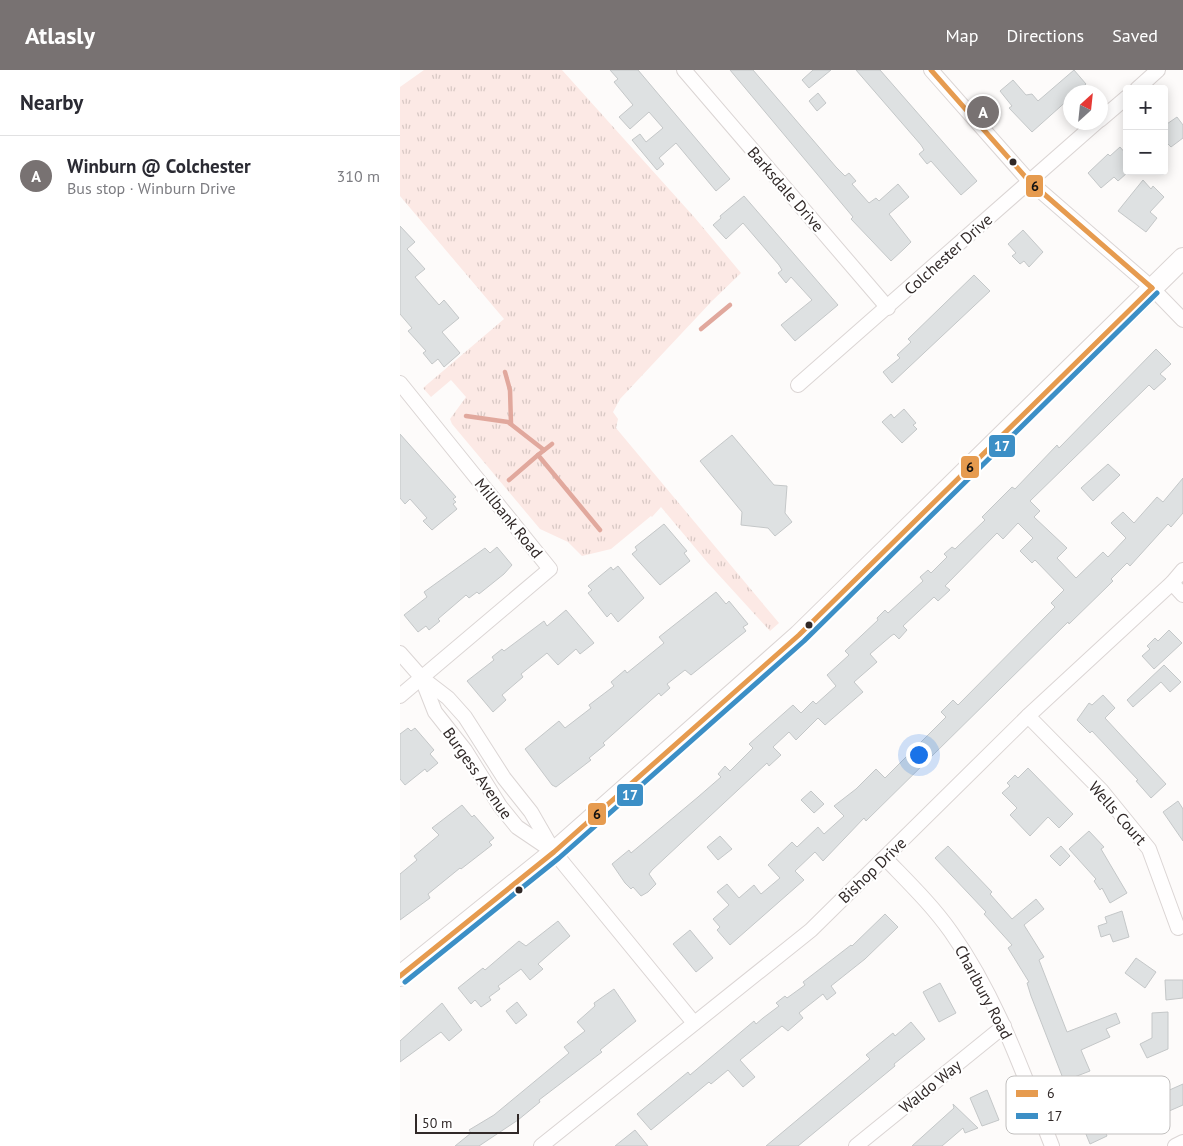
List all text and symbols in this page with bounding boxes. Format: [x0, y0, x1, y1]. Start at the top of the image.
text: Atlasly [25, 20, 95, 51]
text: Map [946, 24, 978, 47]
text: Directions [1006, 24, 1084, 47]
text: Saved [1112, 24, 1158, 47]
north arrow [1063, 85, 1108, 130]
map controls [1123, 85, 1168, 175]
button: + [1123, 85, 1168, 130]
text: Nearby [20, 89, 83, 116]
pin: A [967, 93, 999, 131]
button: − [1123, 130, 1168, 175]
street label: Barksdale Drive [743, 142, 829, 236]
text: Winburn @ Colchester [67, 154, 251, 178]
unlabelled marker [1008, 157, 1018, 167]
text: A [31, 166, 41, 186]
text: 310 m [337, 166, 380, 186]
line badge: 6 [1025, 174, 1044, 198]
text: 6 [1031, 177, 1039, 195]
text: Bus stop · Winburn Drive [67, 178, 236, 198]
street label: Colchester Drive [900, 209, 996, 299]
line badge: 17 [988, 434, 1016, 458]
text: 17 [994, 437, 1010, 455]
line badge: 6 [960, 455, 980, 479]
text: 6 [966, 458, 974, 476]
street label: Millbank Road [471, 474, 547, 562]
unlabelled marker [804, 620, 814, 630]
street label: Burgess Avenue [439, 723, 517, 823]
your location [906, 742, 932, 768]
street label: Wells Court [1085, 777, 1152, 849]
line badge: 17 [616, 783, 644, 807]
text: 17 [622, 786, 638, 804]
line badge: 6 [587, 802, 607, 826]
text: 6 [593, 805, 601, 823]
street label: Bishop Drive [834, 833, 910, 907]
unlabelled marker [514, 885, 524, 895]
street label: Charlbury Road [951, 942, 1017, 1042]
street label: Waldo Way [895, 1054, 966, 1117]
legend [1006, 1076, 1170, 1134]
text: 6 [1047, 1084, 1055, 1102]
text: 17 [1047, 1107, 1062, 1125]
scale bar [415, 1111, 519, 1134]
text: 50 m [422, 1114, 452, 1132]

